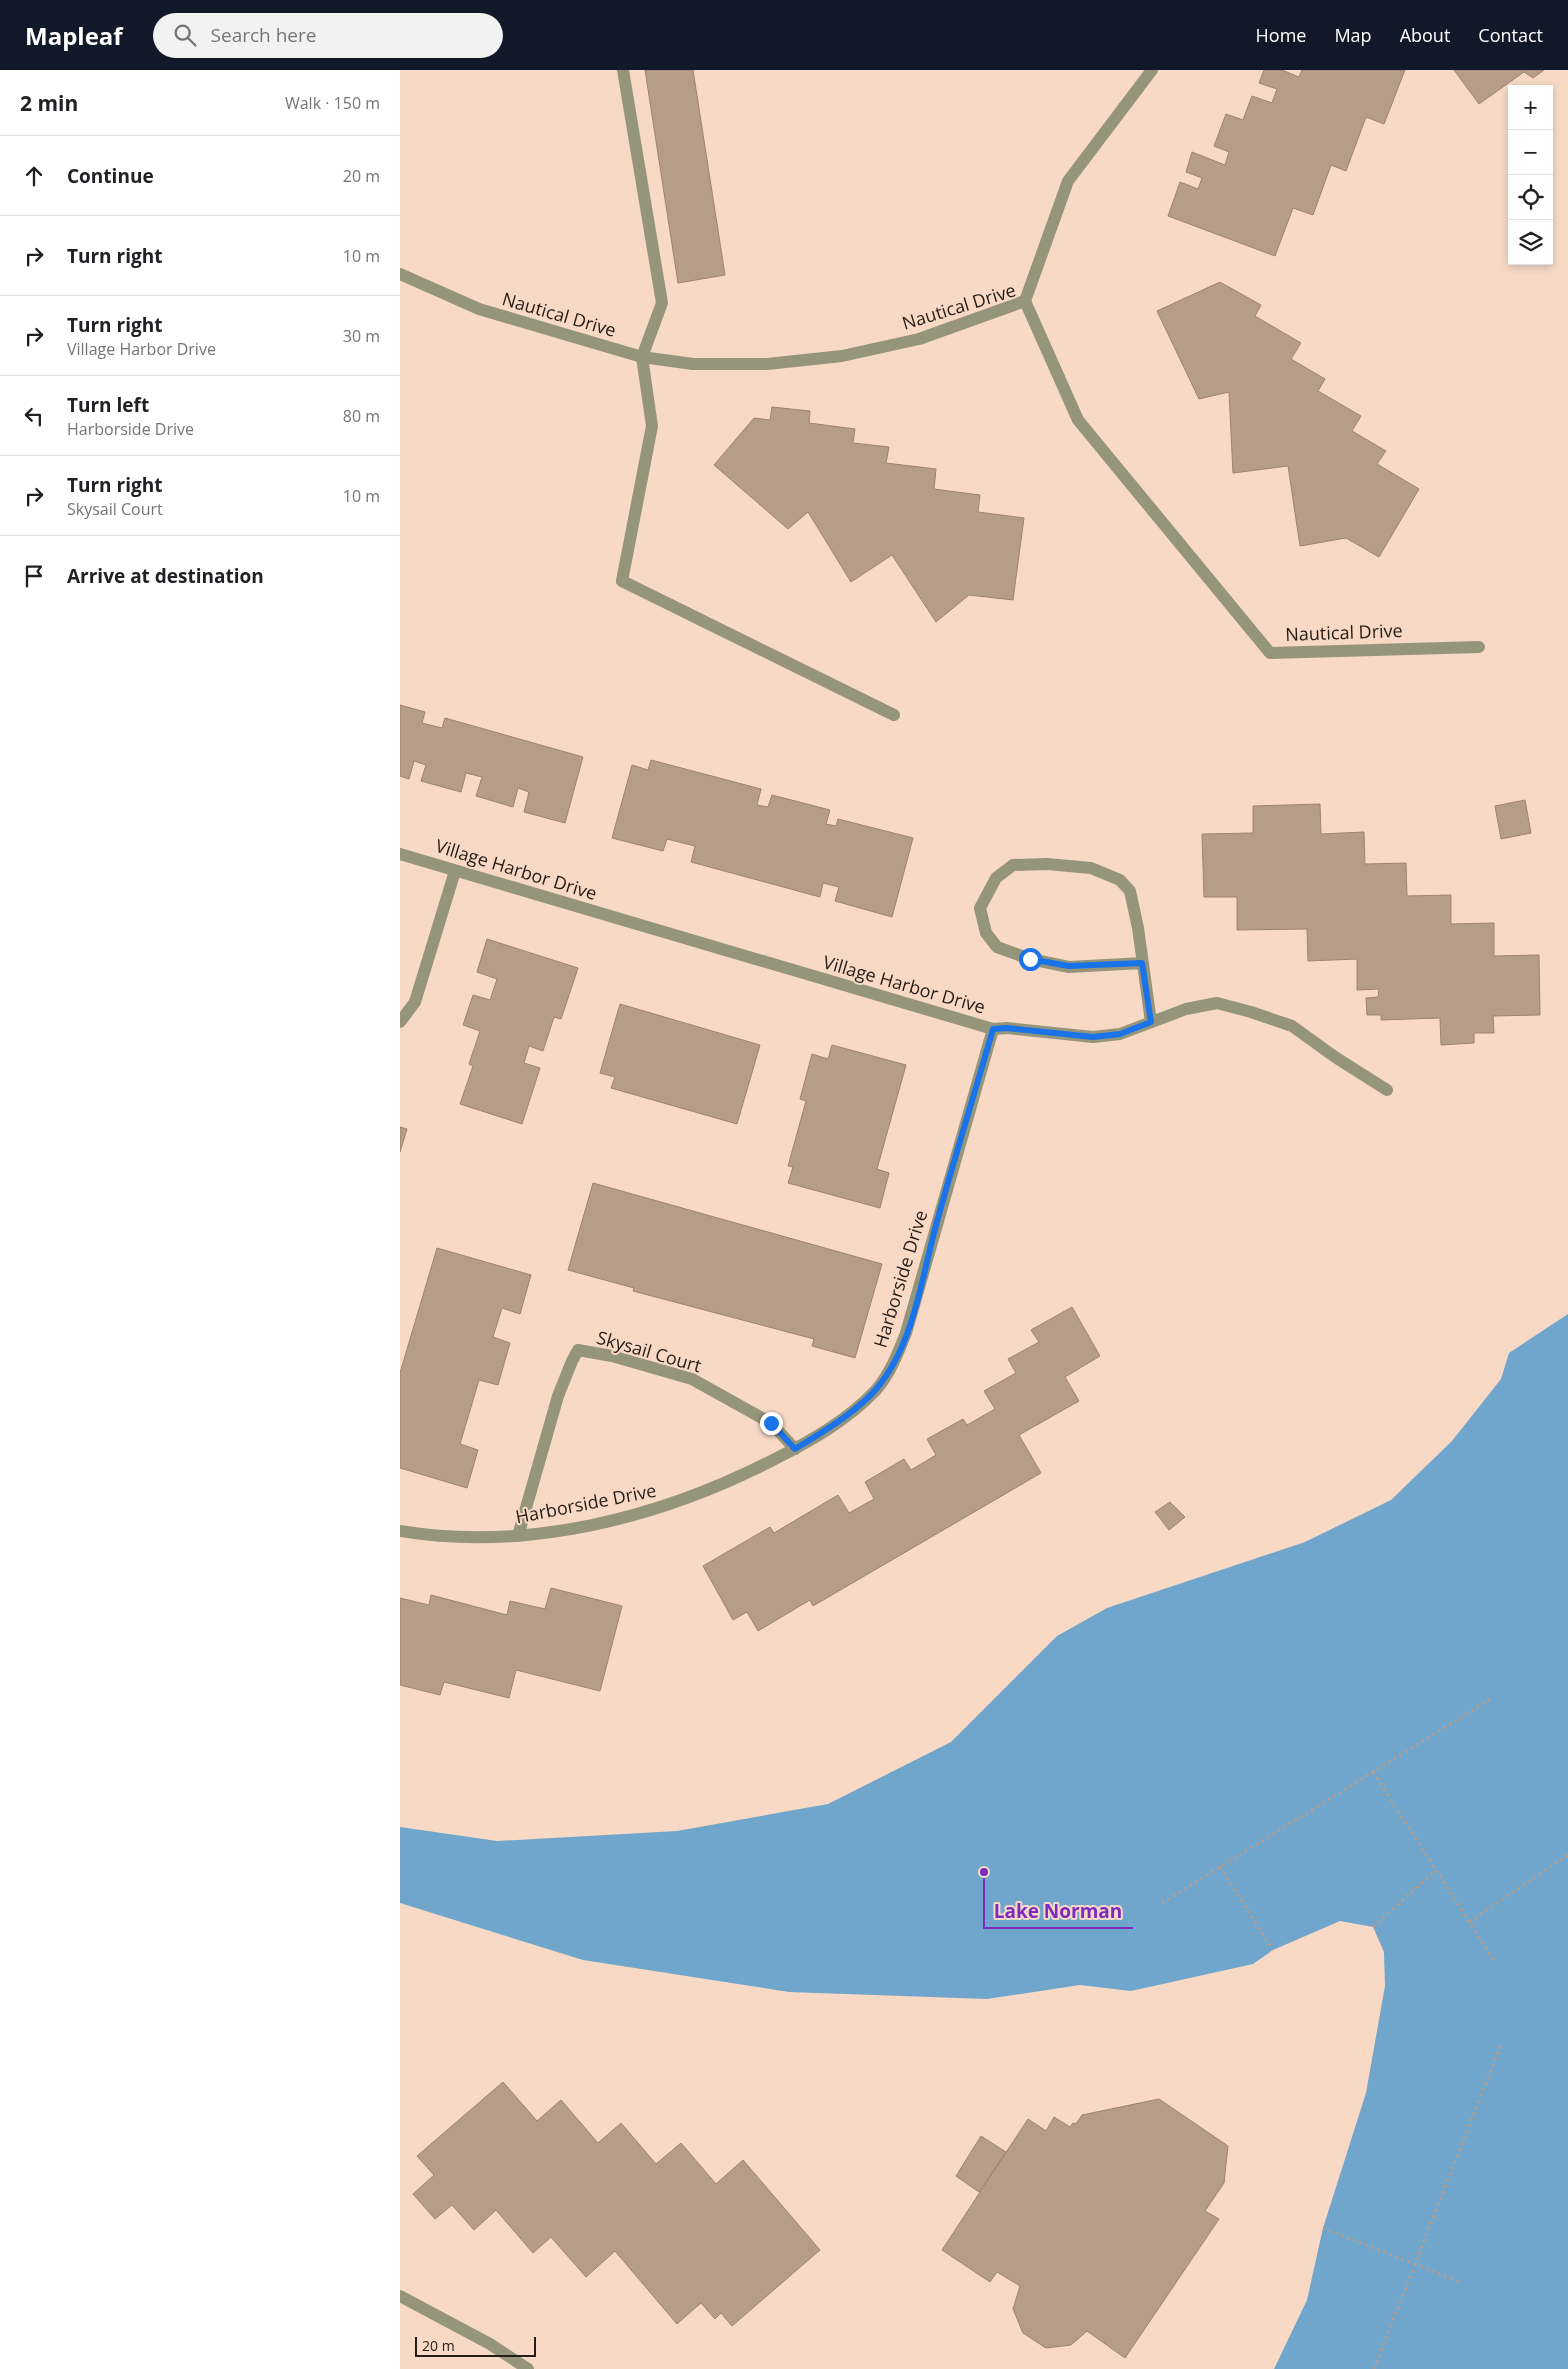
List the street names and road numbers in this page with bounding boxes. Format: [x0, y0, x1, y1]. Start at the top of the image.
street label: Nautical Drive [899, 277, 1018, 335]
street label: Nautical Drive [500, 286, 619, 342]
street label: Nautical Drive [1285, 618, 1403, 646]
street label: Village Harbor Drive [433, 833, 600, 905]
street label: Village Harbor Drive [820, 949, 988, 1019]
street label: Harborside Drive [868, 1207, 932, 1351]
street label: Skysail Court [594, 1325, 704, 1377]
street label: Harborside Drive [513, 1478, 658, 1528]

